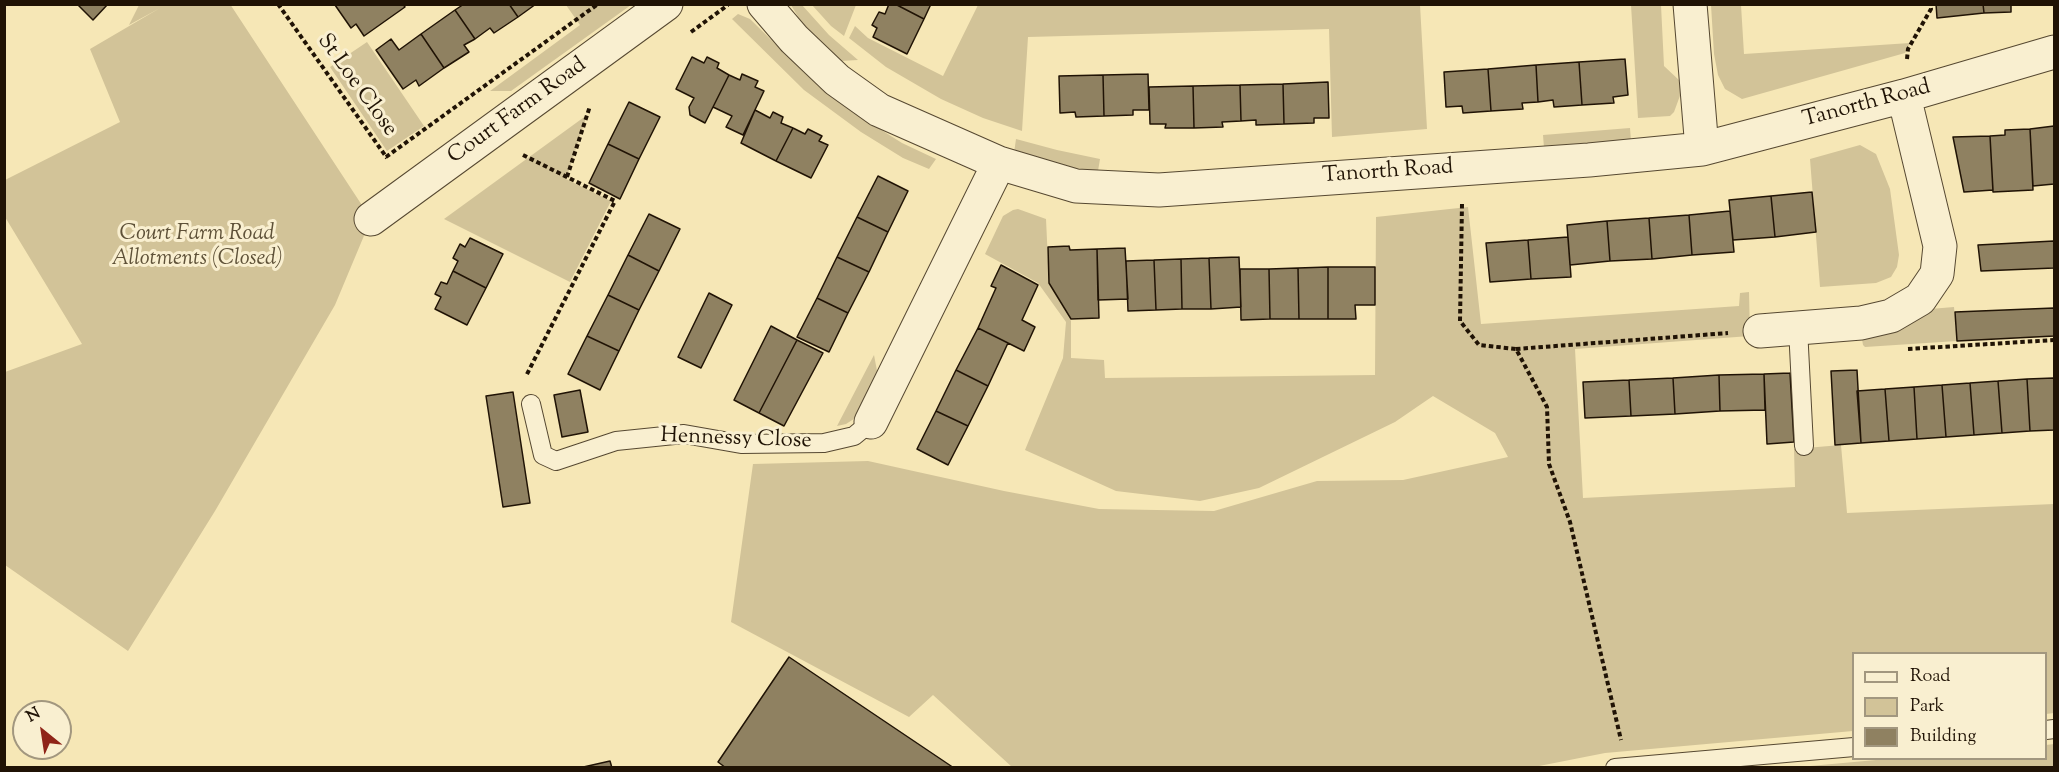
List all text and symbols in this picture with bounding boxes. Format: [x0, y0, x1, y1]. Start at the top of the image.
street label: St Loe Close [310, 30, 402, 142]
street label: Court Farm Road [444, 53, 592, 171]
street label: Tanorth Road [1800, 75, 1934, 135]
street label: Tanorth Road [1322, 155, 1454, 191]
park label: Court Farm Road Allotments (Closed) [111, 222, 283, 274]
street label: Hennessy Close [660, 424, 812, 456]
legend [1852, 652, 2047, 760]
text: Road [1910, 664, 1950, 690]
text: Park [1910, 694, 1944, 720]
north arrow [12, 700, 72, 760]
text: N [22, 703, 45, 729]
text: Building [1910, 724, 1976, 750]

